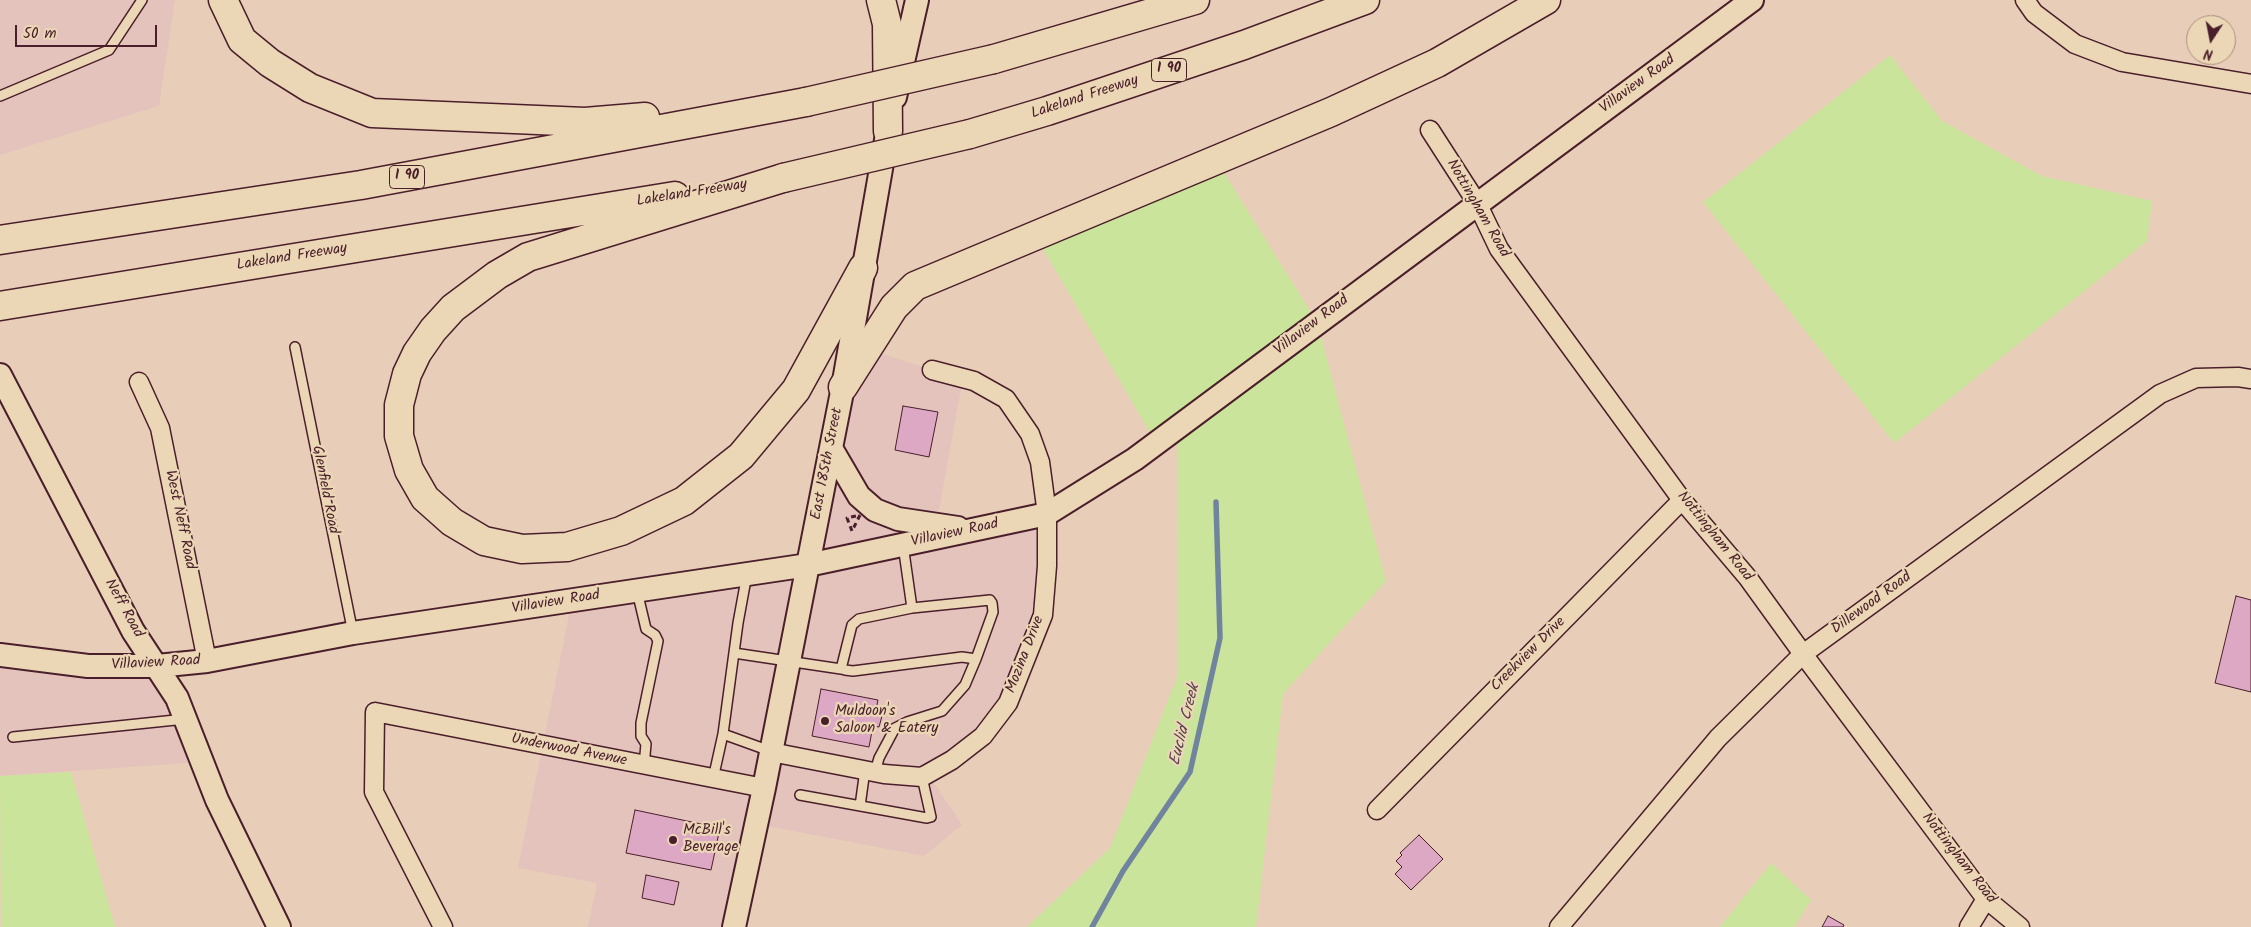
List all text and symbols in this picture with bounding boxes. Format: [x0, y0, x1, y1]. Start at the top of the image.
scale bar [18, 15, 160, 47]
north arrow [2186, 15, 2236, 65]
text: 50 m [23, 22, 57, 46]
text: N [2202, 42, 2215, 65]
street label: Villaview Road [1597, 52, 1679, 118]
road number: I 90 [1152, 58, 1186, 82]
street label: Lakeland Freeway [1029, 72, 1141, 124]
street label: Nottingham Road [1442, 157, 1512, 261]
road number: I 90 [390, 166, 424, 188]
street label: Lakeland Freeway [635, 176, 749, 212]
street label: Lakeland Freeway [235, 240, 349, 276]
street label: Villaview Road [1271, 292, 1353, 360]
street label: East 185th Street [808, 406, 848, 522]
street label: Glenfield Road [307, 444, 341, 536]
street label: West Neff Road [160, 469, 198, 571]
street label: Nottingham Road [1672, 488, 1756, 586]
street label: Villaview Road [910, 516, 1000, 552]
street label: Dillewood Road [1828, 569, 1916, 639]
street label: Neff Road [100, 577, 146, 641]
street label: Villaview Road [511, 587, 601, 619]
street label: Mozina Drive [1003, 614, 1049, 696]
street label: Creekview Drive [1488, 614, 1570, 696]
street label: Villaview Road [111, 653, 201, 675]
water label: Euclid Creek [1167, 682, 1205, 768]
place label: Muldoon's Saloon & Eatery [835, 703, 938, 738]
marker: Muldoon's Saloon & Eatery [819, 715, 831, 727]
street label: Underwood Avenue [510, 731, 628, 771]
street label: Nottingham Road [1917, 810, 1999, 908]
place label: McBill's Beverage [683, 822, 738, 857]
marker: McBill's Beverage [667, 834, 679, 846]

